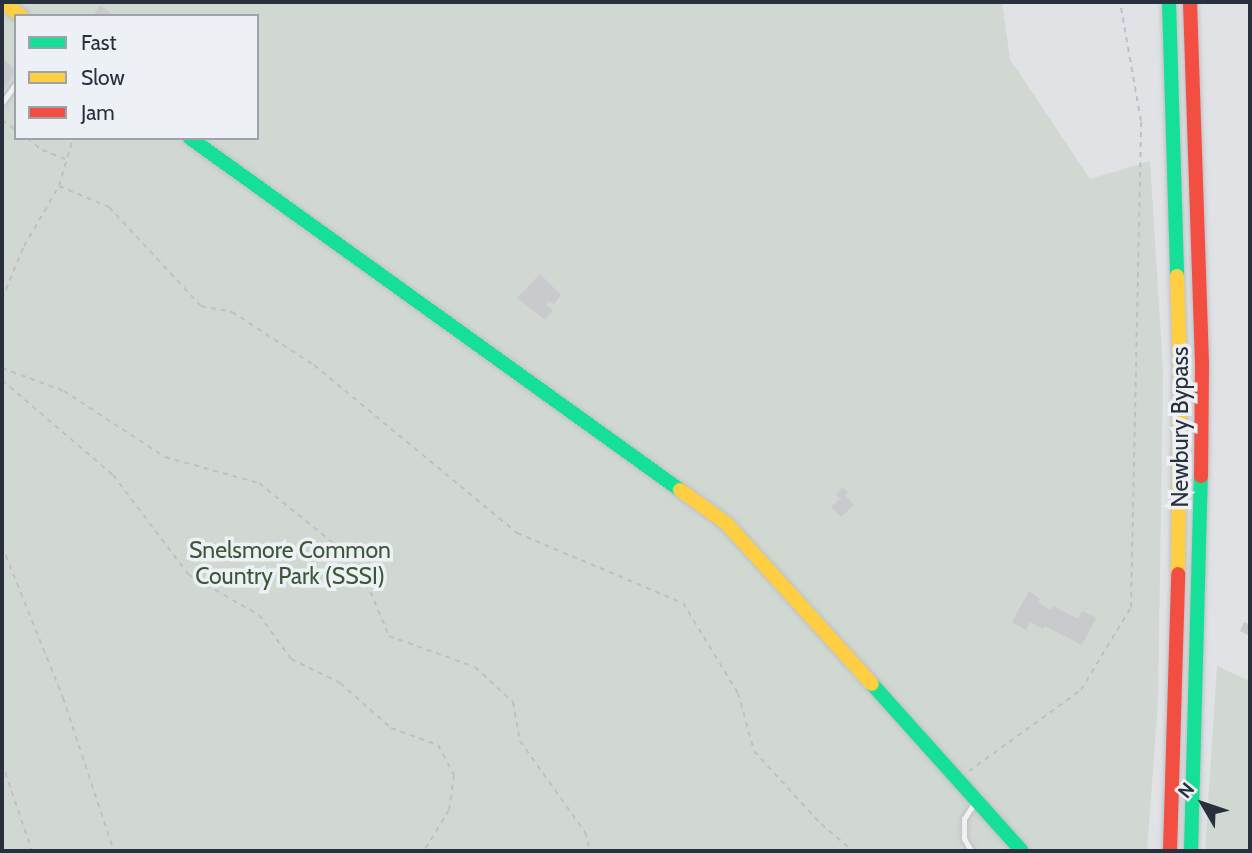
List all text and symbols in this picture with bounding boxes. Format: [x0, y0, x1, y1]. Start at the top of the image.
legend [14, 14, 259, 140]
text: Fast [81, 30, 117, 55]
text: Slow [81, 65, 125, 90]
text: Jam [81, 100, 115, 125]
street label: Newbury Bypass [1166, 347, 1194, 507]
park label: Snelsmore Common Country Park (SSSI) [189, 536, 391, 590]
north arrow [1168, 769, 1238, 839]
text: N [1173, 778, 1199, 803]

